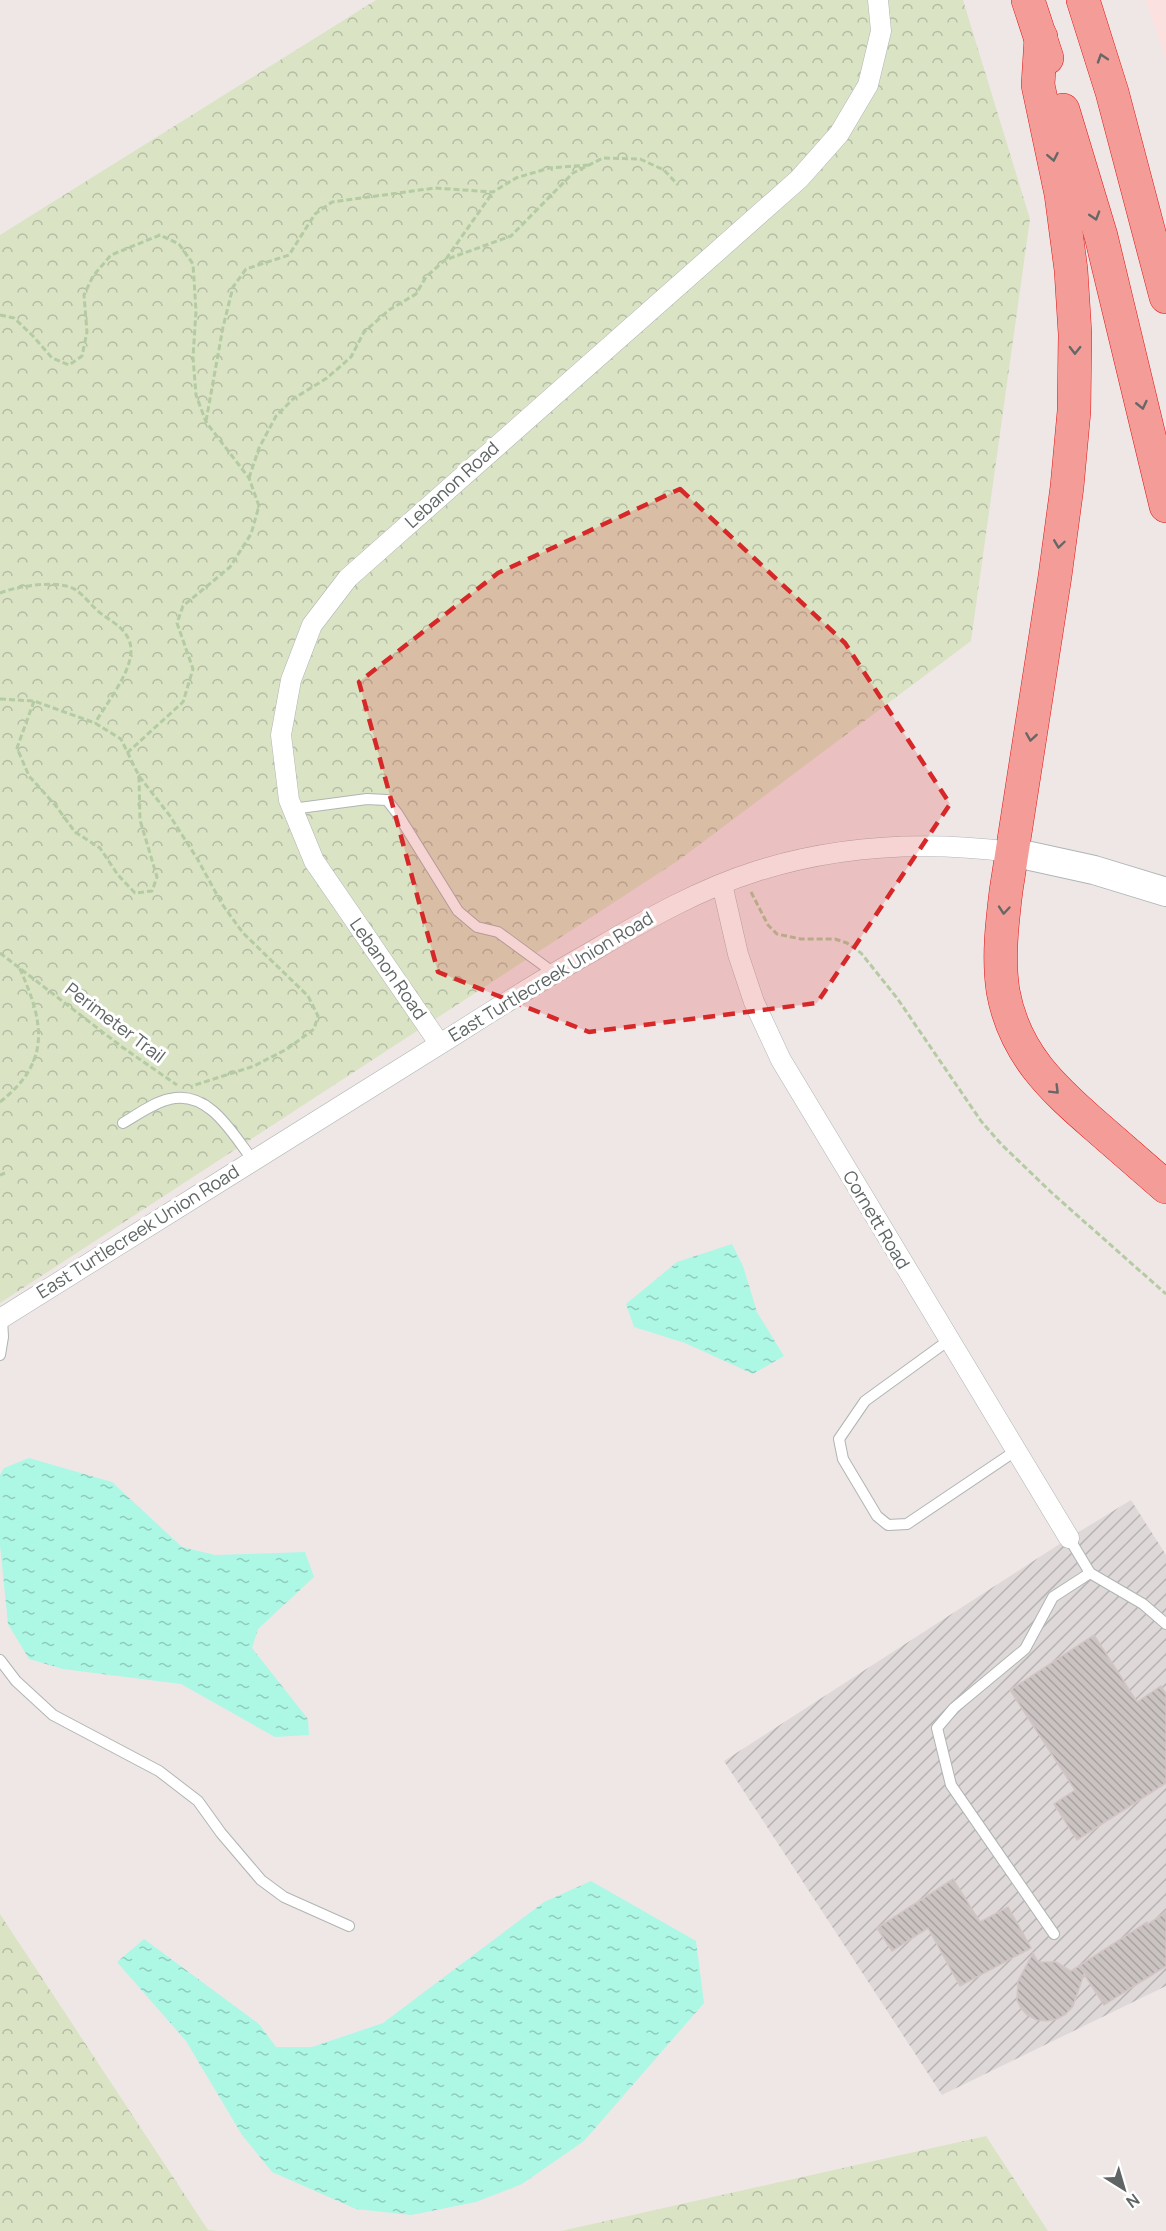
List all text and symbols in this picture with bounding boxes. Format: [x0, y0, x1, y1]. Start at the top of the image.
one-way arrow [1096, 53, 1109, 64]
one-way arrow [1046, 151, 1059, 161]
one-way arrow [1088, 210, 1100, 221]
one-way arrow [1068, 346, 1081, 355]
one-way arrow [1134, 400, 1147, 410]
street label: Lebanon Road [399, 436, 503, 533]
one-way arrow [1054, 540, 1066, 549]
one-way arrow [1025, 733, 1037, 742]
street label: East Turtlecreek Union Road [444, 905, 657, 1047]
one-way arrow [998, 905, 1011, 914]
street label: Lebanon Road [345, 913, 433, 1024]
street label: Perimeter Trail [61, 977, 171, 1068]
one-way arrow [1049, 1083, 1059, 1094]
street label: East Turtlecreek Union Road [32, 1159, 243, 1303]
street label: Cornett Road [838, 1166, 916, 1273]
north arrow [1094, 2159, 1154, 2219]
text: N [1122, 2189, 1144, 2213]

